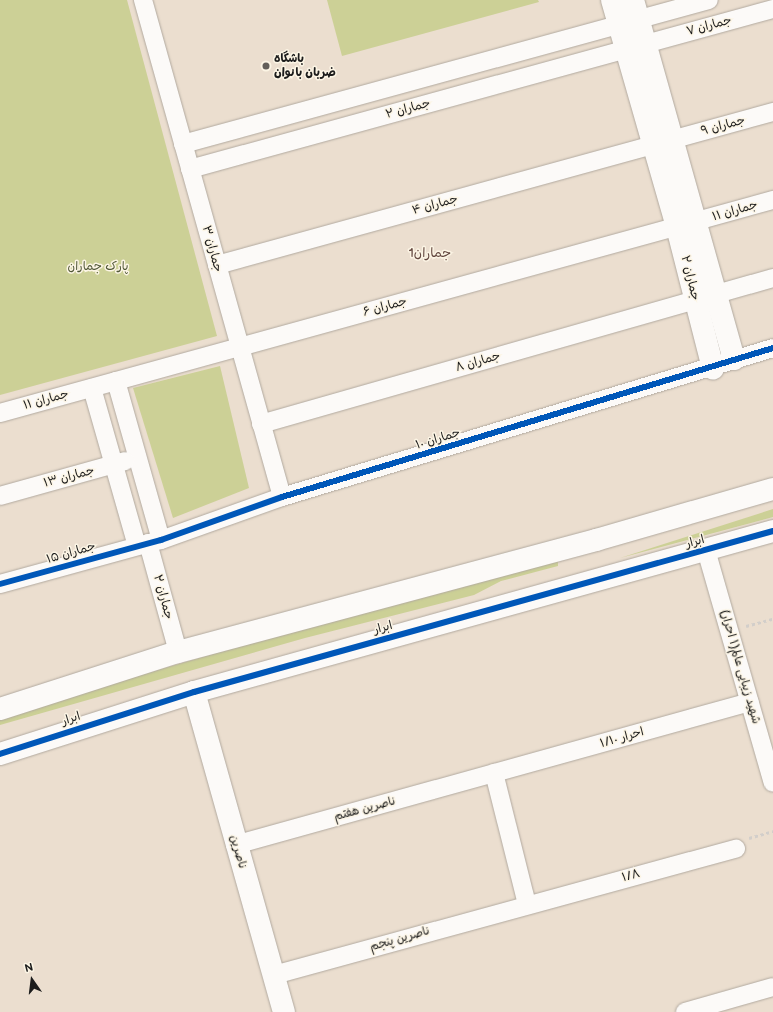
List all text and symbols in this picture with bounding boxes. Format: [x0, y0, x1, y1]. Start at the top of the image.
street label: جماران ۷ [685, 13, 733, 39]
place label: باشگاه ضربان بانوان [274, 52, 336, 80]
marker: باشگاه ضربان بانوان [261, 61, 271, 71]
street label: جماران ۲ [384, 96, 432, 122]
street label: جماران ۹ [699, 113, 747, 139]
street label: جماران ۴ [411, 192, 459, 218]
street label: جماران ۱۱ [711, 198, 759, 224]
street label: جماران ۳ [199, 224, 225, 274]
district label: جماران1 [409, 245, 451, 261]
street label: جماران ۲ [677, 254, 703, 302]
park label: پارک جماران [68, 260, 128, 274]
street label: جماران ۶ [361, 294, 409, 320]
street label: جماران ۸ [454, 349, 502, 375]
street label: جماران ۱۱ [22, 387, 70, 413]
street label: جماران ۱۰ [414, 425, 462, 453]
street label: جماران ۱۳ [42, 463, 96, 491]
street label: ابرار [684, 532, 706, 552]
street label: جماران ۱۵ [45, 539, 97, 567]
street label: جماران ۲ [150, 573, 176, 621]
street label: شهید زیبایی عالم(۱ احرار) [717, 608, 763, 726]
street label: ابرار [372, 618, 394, 638]
street label: ابرار [60, 709, 82, 729]
street label: ۱/۱۰ احرار [598, 725, 646, 751]
street label: ناصرین هفتم [332, 794, 398, 824]
street label: ناصرین [226, 833, 250, 871]
street label: ۱/۸ [620, 867, 642, 885]
street label: ناصرین پنجم [368, 924, 432, 954]
north arrow [12, 960, 52, 1000]
text: N [23, 961, 35, 975]

